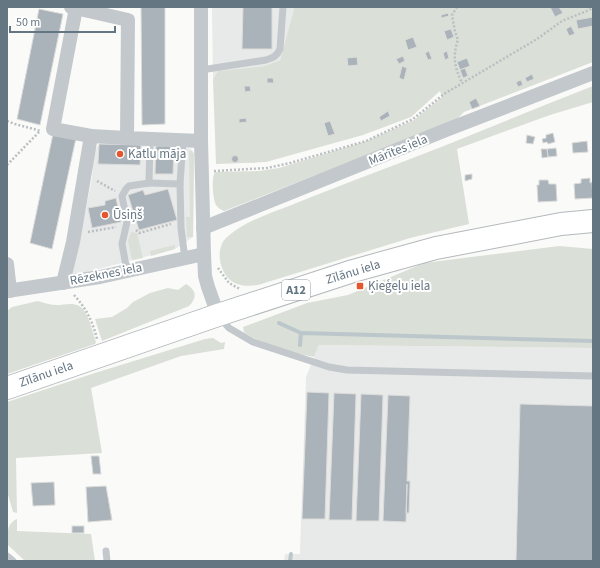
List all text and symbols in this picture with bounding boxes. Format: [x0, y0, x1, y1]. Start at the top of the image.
scale bar [10, 8, 115, 34]
text: 50 m [16, 14, 40, 31]
street label: Mārītes iela [366, 130, 430, 170]
place label: Katlu māja [128, 145, 186, 163]
marker: Katlu māja [115, 149, 125, 159]
place label: Ūsiņš [113, 206, 143, 224]
marker: Ūsiņš [100, 210, 110, 220]
street label: Zīlānu iela [323, 255, 383, 289]
street label: Rēzeknes iela [68, 258, 144, 290]
place label: Ķieģeļu iela [368, 277, 430, 295]
road number: A12 [282, 280, 310, 300]
marker: Ķieģeļu iela [355, 281, 365, 291]
street label: Zīlānu iela [16, 356, 76, 392]

